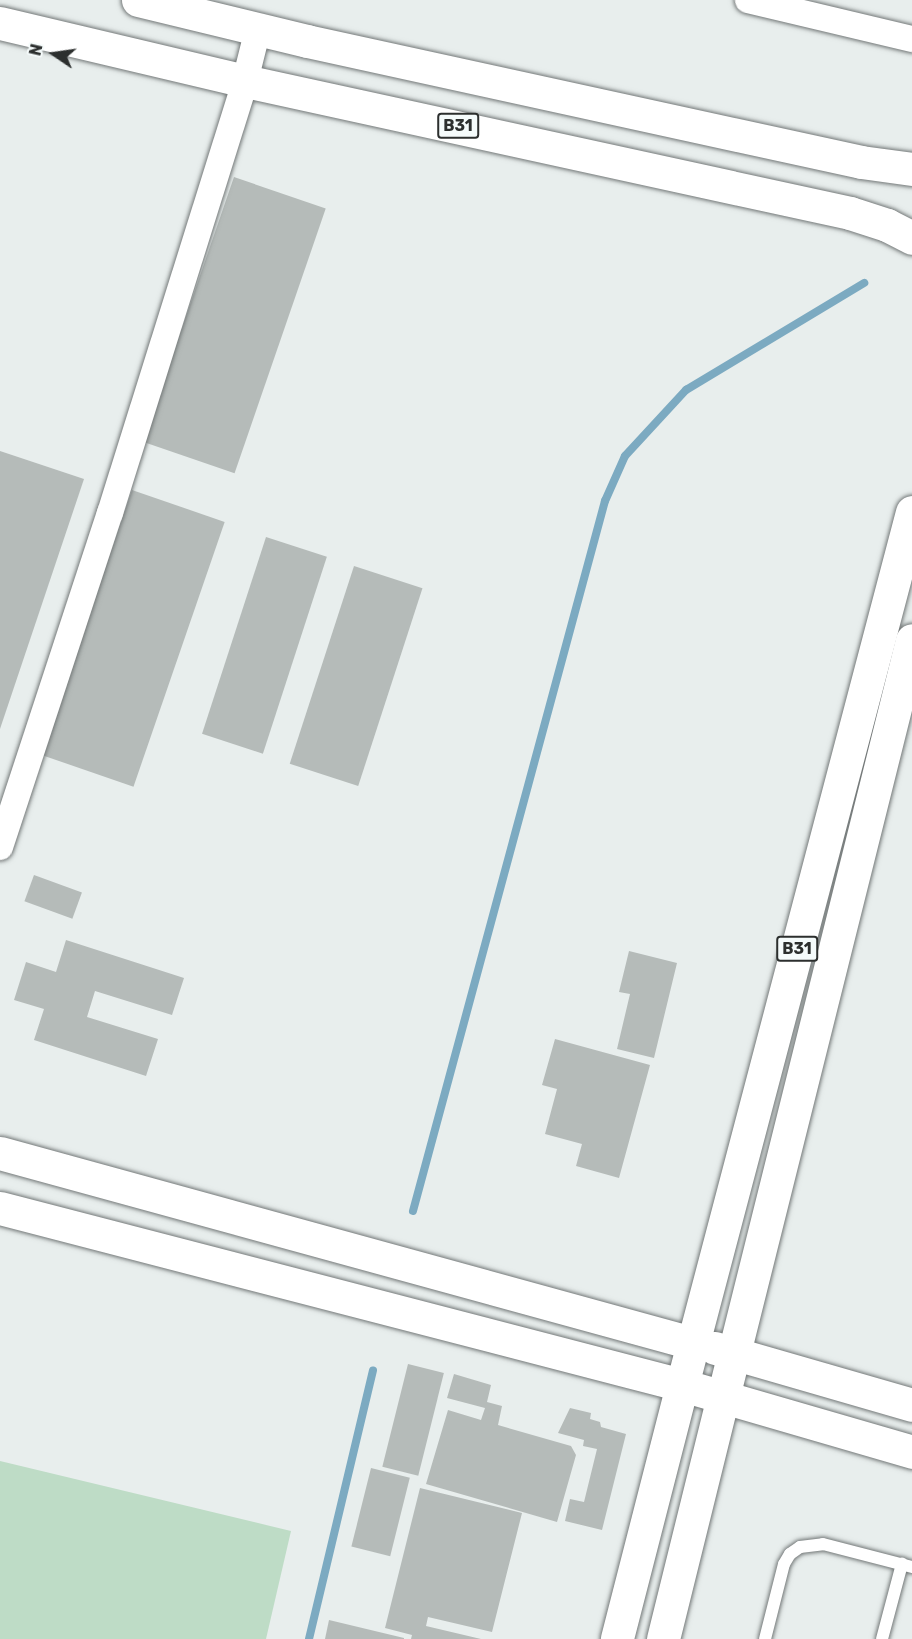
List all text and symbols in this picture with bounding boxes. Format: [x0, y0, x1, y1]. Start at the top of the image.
north arrow [24, 24, 84, 84]
text: N [25, 42, 47, 58]
road number: B31 [437, 113, 479, 139]
road number: B31 [776, 936, 818, 962]

